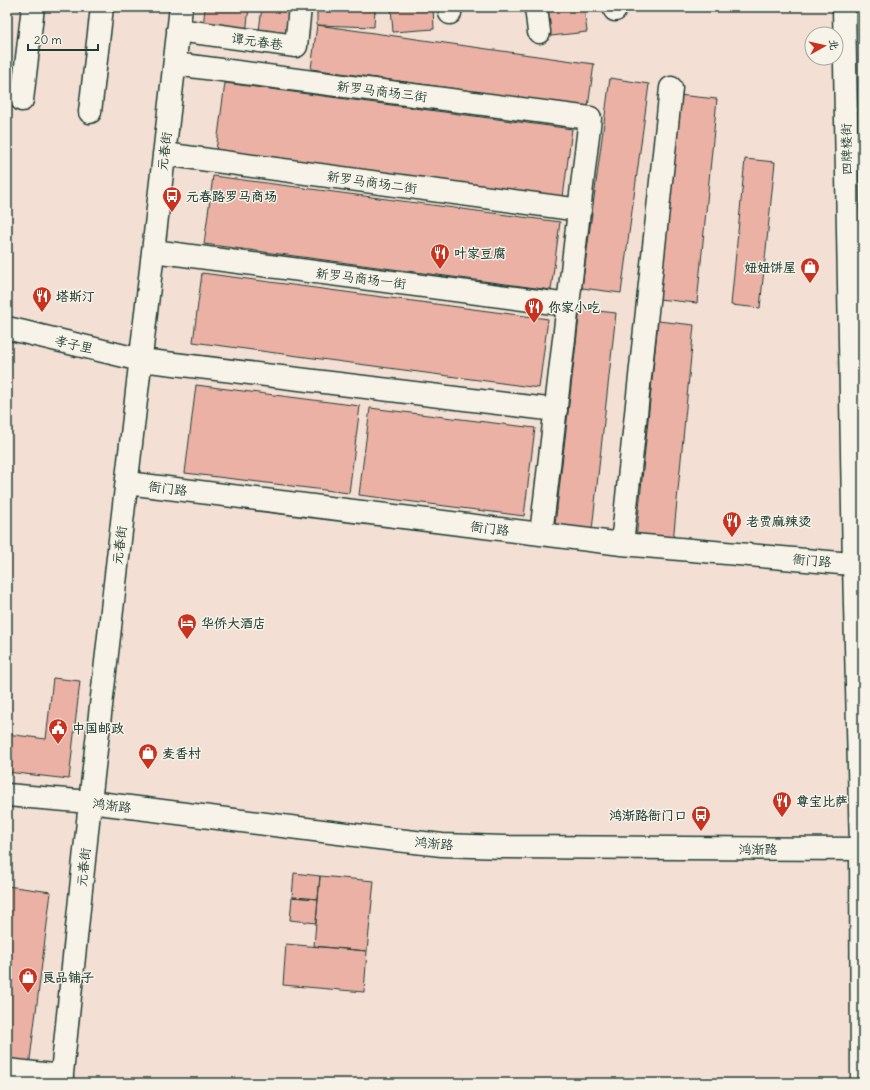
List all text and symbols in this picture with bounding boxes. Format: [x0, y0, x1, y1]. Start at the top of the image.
scale bar [28, 26, 98, 52]
north arrow [804, 26, 844, 66]
street label: 谭元春巷 [230, 29, 284, 54]
text: 20 m [34, 32, 62, 47]
text: 北 [826, 38, 842, 51]
street label: 新罗马商场三街 [336, 78, 428, 105]
street label: 四牌楼街 [838, 123, 855, 175]
street label: 元春街 [154, 131, 175, 171]
street label: 新罗马商场二街 [326, 168, 418, 197]
bus stop icon: 元春路罗马商场 [161, 185, 183, 213]
place label: 元春路罗马商场 [186, 188, 277, 205]
restaurant icon: 叶家豆腐 [429, 242, 451, 270]
place label: 叶家豆腐 [454, 245, 506, 262]
shop icon: 妞妞饼屋 [799, 256, 821, 284]
place label: 妞妞饼屋 [744, 259, 796, 276]
street label: 新罗马商场一街 [315, 265, 407, 292]
restaurant icon: 塔斯汀 [31, 285, 53, 313]
place label: 塔斯汀 [56, 288, 95, 305]
restaurant icon: 你家小吃 [523, 296, 545, 324]
place label: 你家小吃 [548, 299, 600, 316]
street label: 孝子里 [53, 332, 95, 357]
street label: 衙门路 [148, 478, 188, 499]
restaurant icon: 老贾麻辣烫 [721, 510, 743, 538]
place label: 老贾麻辣烫 [746, 513, 811, 530]
street label: 衙门路 [470, 518, 510, 539]
street label: 元春街 [109, 525, 130, 565]
street label: 衙门路 [792, 550, 832, 571]
hotel icon: 华侨大酒店 [176, 612, 198, 640]
place label: 华侨大酒店 [201, 615, 266, 632]
public building icon: 中国邮政 [47, 717, 69, 745]
place label: 中国邮政 [72, 720, 124, 737]
shop icon: 麦香村 [137, 742, 159, 770]
place label: 麦香村 [162, 745, 201, 762]
restaurant icon: 尊宝比萨 [771, 790, 793, 818]
place label: 尊宝比萨 [796, 793, 848, 810]
street label: 鸿渐路 [92, 795, 132, 816]
bus stop icon: 鸿渐路衙门口 [690, 804, 712, 832]
place label: 鸿渐路衙门口 [609, 807, 687, 824]
street label: 鸿渐路 [414, 833, 454, 854]
street label: 鸿渐路 [738, 841, 778, 858]
street label: 元春街 [73, 847, 94, 887]
shop icon: 良品铺子 [17, 966, 39, 994]
place label: 良品铺子 [42, 969, 94, 986]

